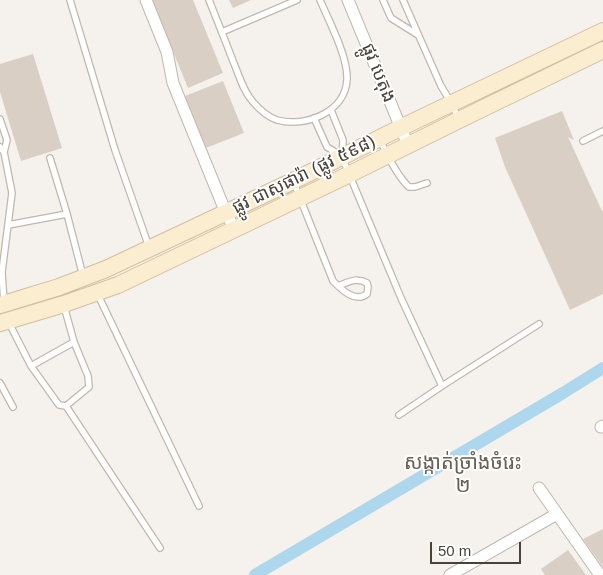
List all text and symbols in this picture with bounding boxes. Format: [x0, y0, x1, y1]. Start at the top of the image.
street label: ផ្លូវ បេតុង [356, 40, 400, 106]
street label: ផ្លូវ ជាសុផារ៉ា (ផ្លូវ ៥៩៨) [229, 131, 379, 219]
district label: សង្កាត់ច្រាំងចំរេះ ២ [404, 451, 522, 498]
scale bar [433, 532, 524, 564]
text: 50 m [438, 542, 471, 559]

